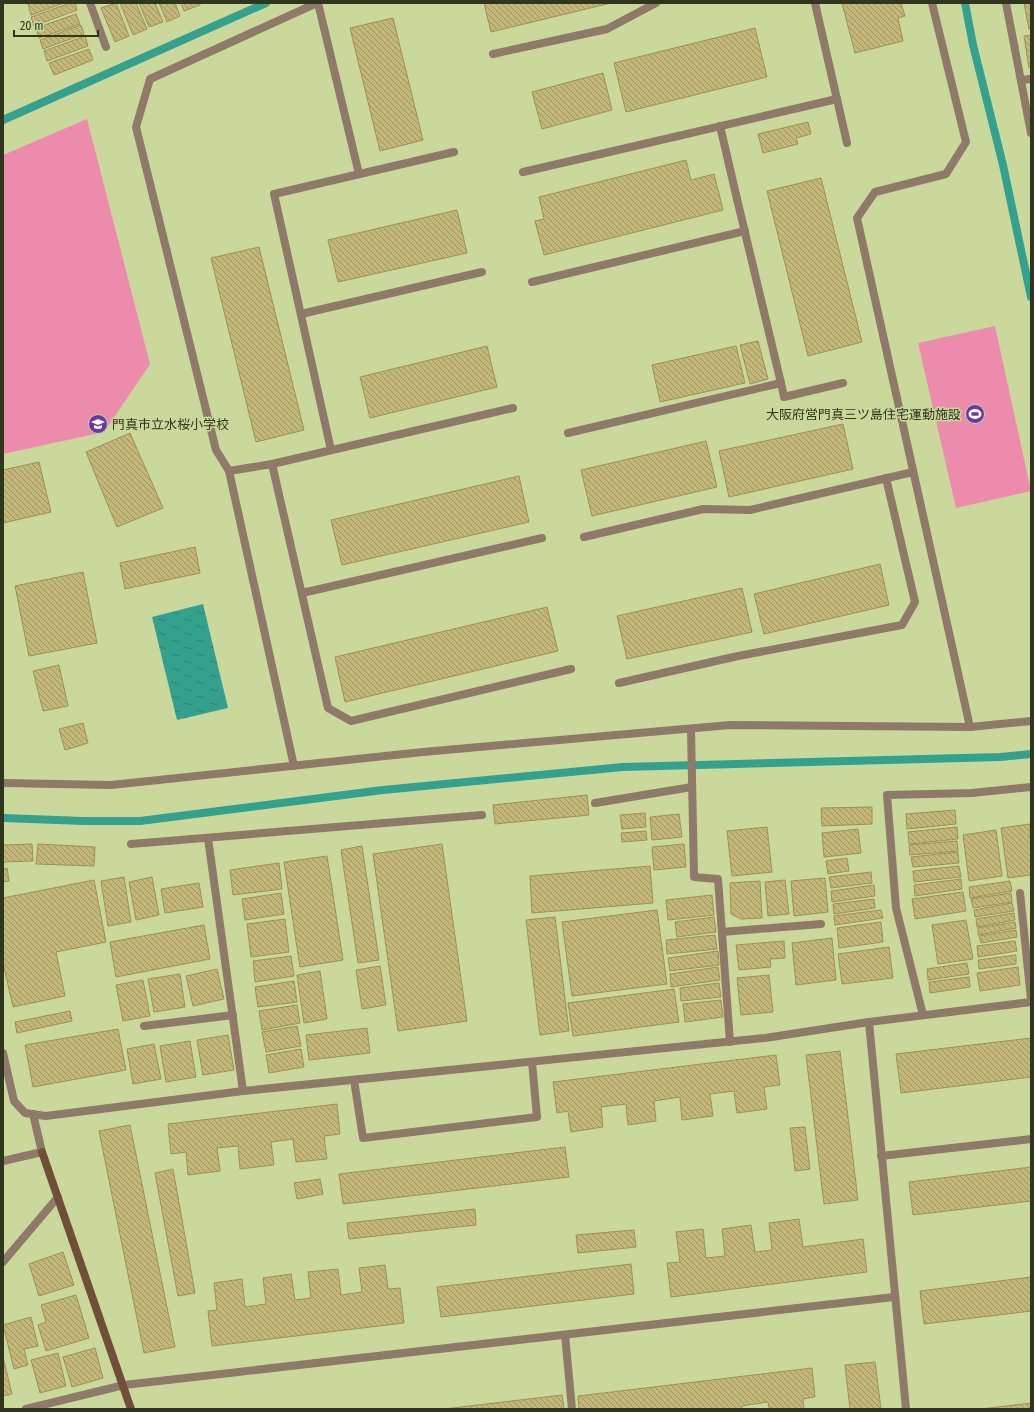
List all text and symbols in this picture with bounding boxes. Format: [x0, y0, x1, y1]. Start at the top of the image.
scale bar [14, 12, 98, 38]
text: 20 m [20, 19, 44, 33]
sports icon: 大阪府営門真三ツ島住宅運動施設 [964, 403, 986, 425]
place label: 大阪府営門真三ツ島住宅運動施設 [766, 407, 961, 422]
school or university icon: 門真市立水桜小学校 [87, 413, 109, 435]
place label: 門真市立水桜小学校 [112, 417, 229, 432]

